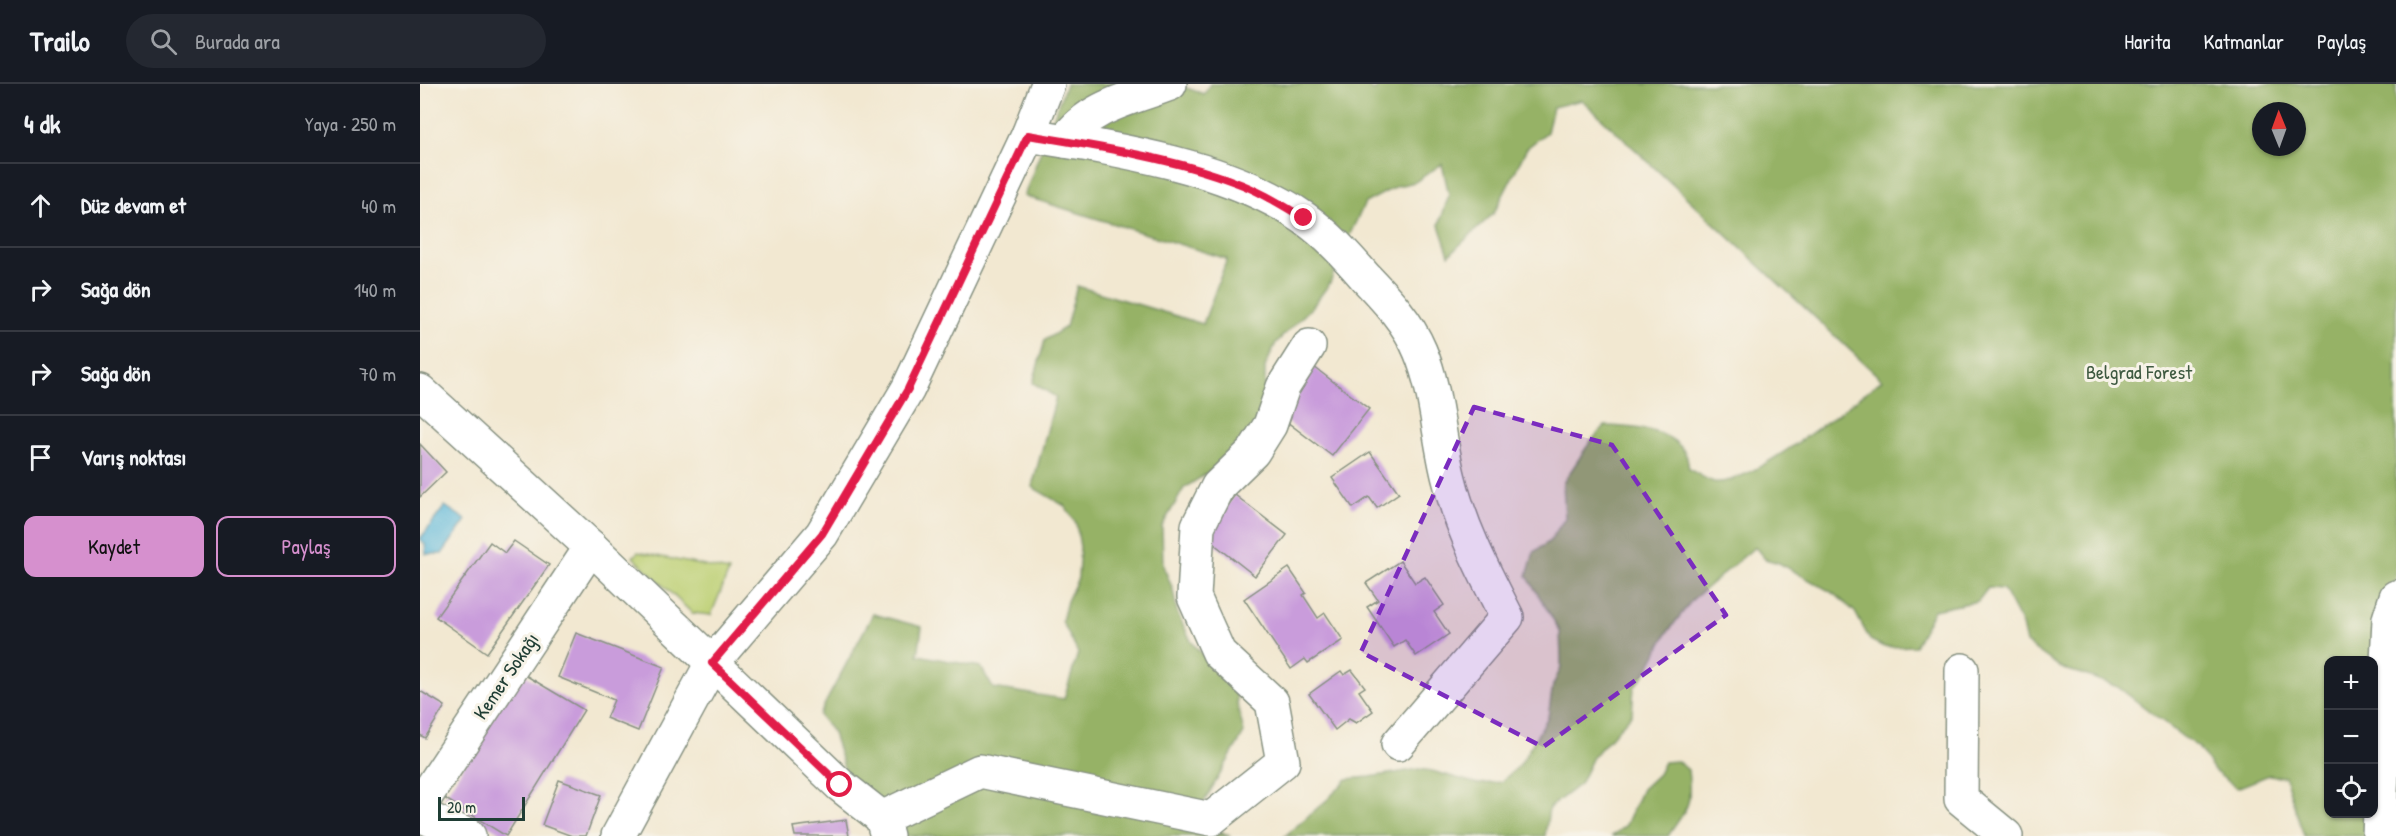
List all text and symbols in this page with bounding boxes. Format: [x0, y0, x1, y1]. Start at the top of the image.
search box [126, 14, 546, 68]
text: Trailo [30, 22, 90, 60]
icon: search [147, 25, 180, 58]
text: Burada ara [195, 26, 280, 56]
text: Harita [2124, 27, 2171, 56]
text: Katmanlar [2204, 27, 2284, 56]
text: Paylaş [2317, 27, 2366, 56]
north arrow [2252, 102, 2306, 156]
text: 4 dk [24, 106, 61, 141]
text: Yaya · 250 m [305, 110, 396, 137]
icon: ahead [24, 189, 57, 222]
text: Düz devam et [81, 190, 186, 220]
text: 40 m [361, 192, 396, 219]
route end [1290, 204, 1316, 230]
icon: right [24, 273, 57, 306]
text: Sağa dön [81, 274, 151, 304]
text: 140 m [354, 276, 396, 303]
icon: right [24, 357, 57, 390]
text: Sağa dön [81, 358, 151, 388]
park label: Belgrad Forest [2086, 358, 2193, 385]
text: 70 m [359, 360, 396, 387]
icon: arrive [24, 441, 57, 474]
text: Varış noktası [81, 442, 186, 472]
button: Kaydet [24, 516, 204, 577]
button: Paylaş [216, 516, 396, 577]
street label: Kemer Sokağı [467, 627, 544, 724]
map controls [2324, 656, 2378, 818]
button: + [2324, 656, 2378, 710]
button: − [2324, 710, 2378, 764]
button: locate [2324, 764, 2378, 818]
route start [826, 771, 852, 797]
scale bar [438, 794, 525, 822]
text: 20 m [447, 796, 476, 818]

